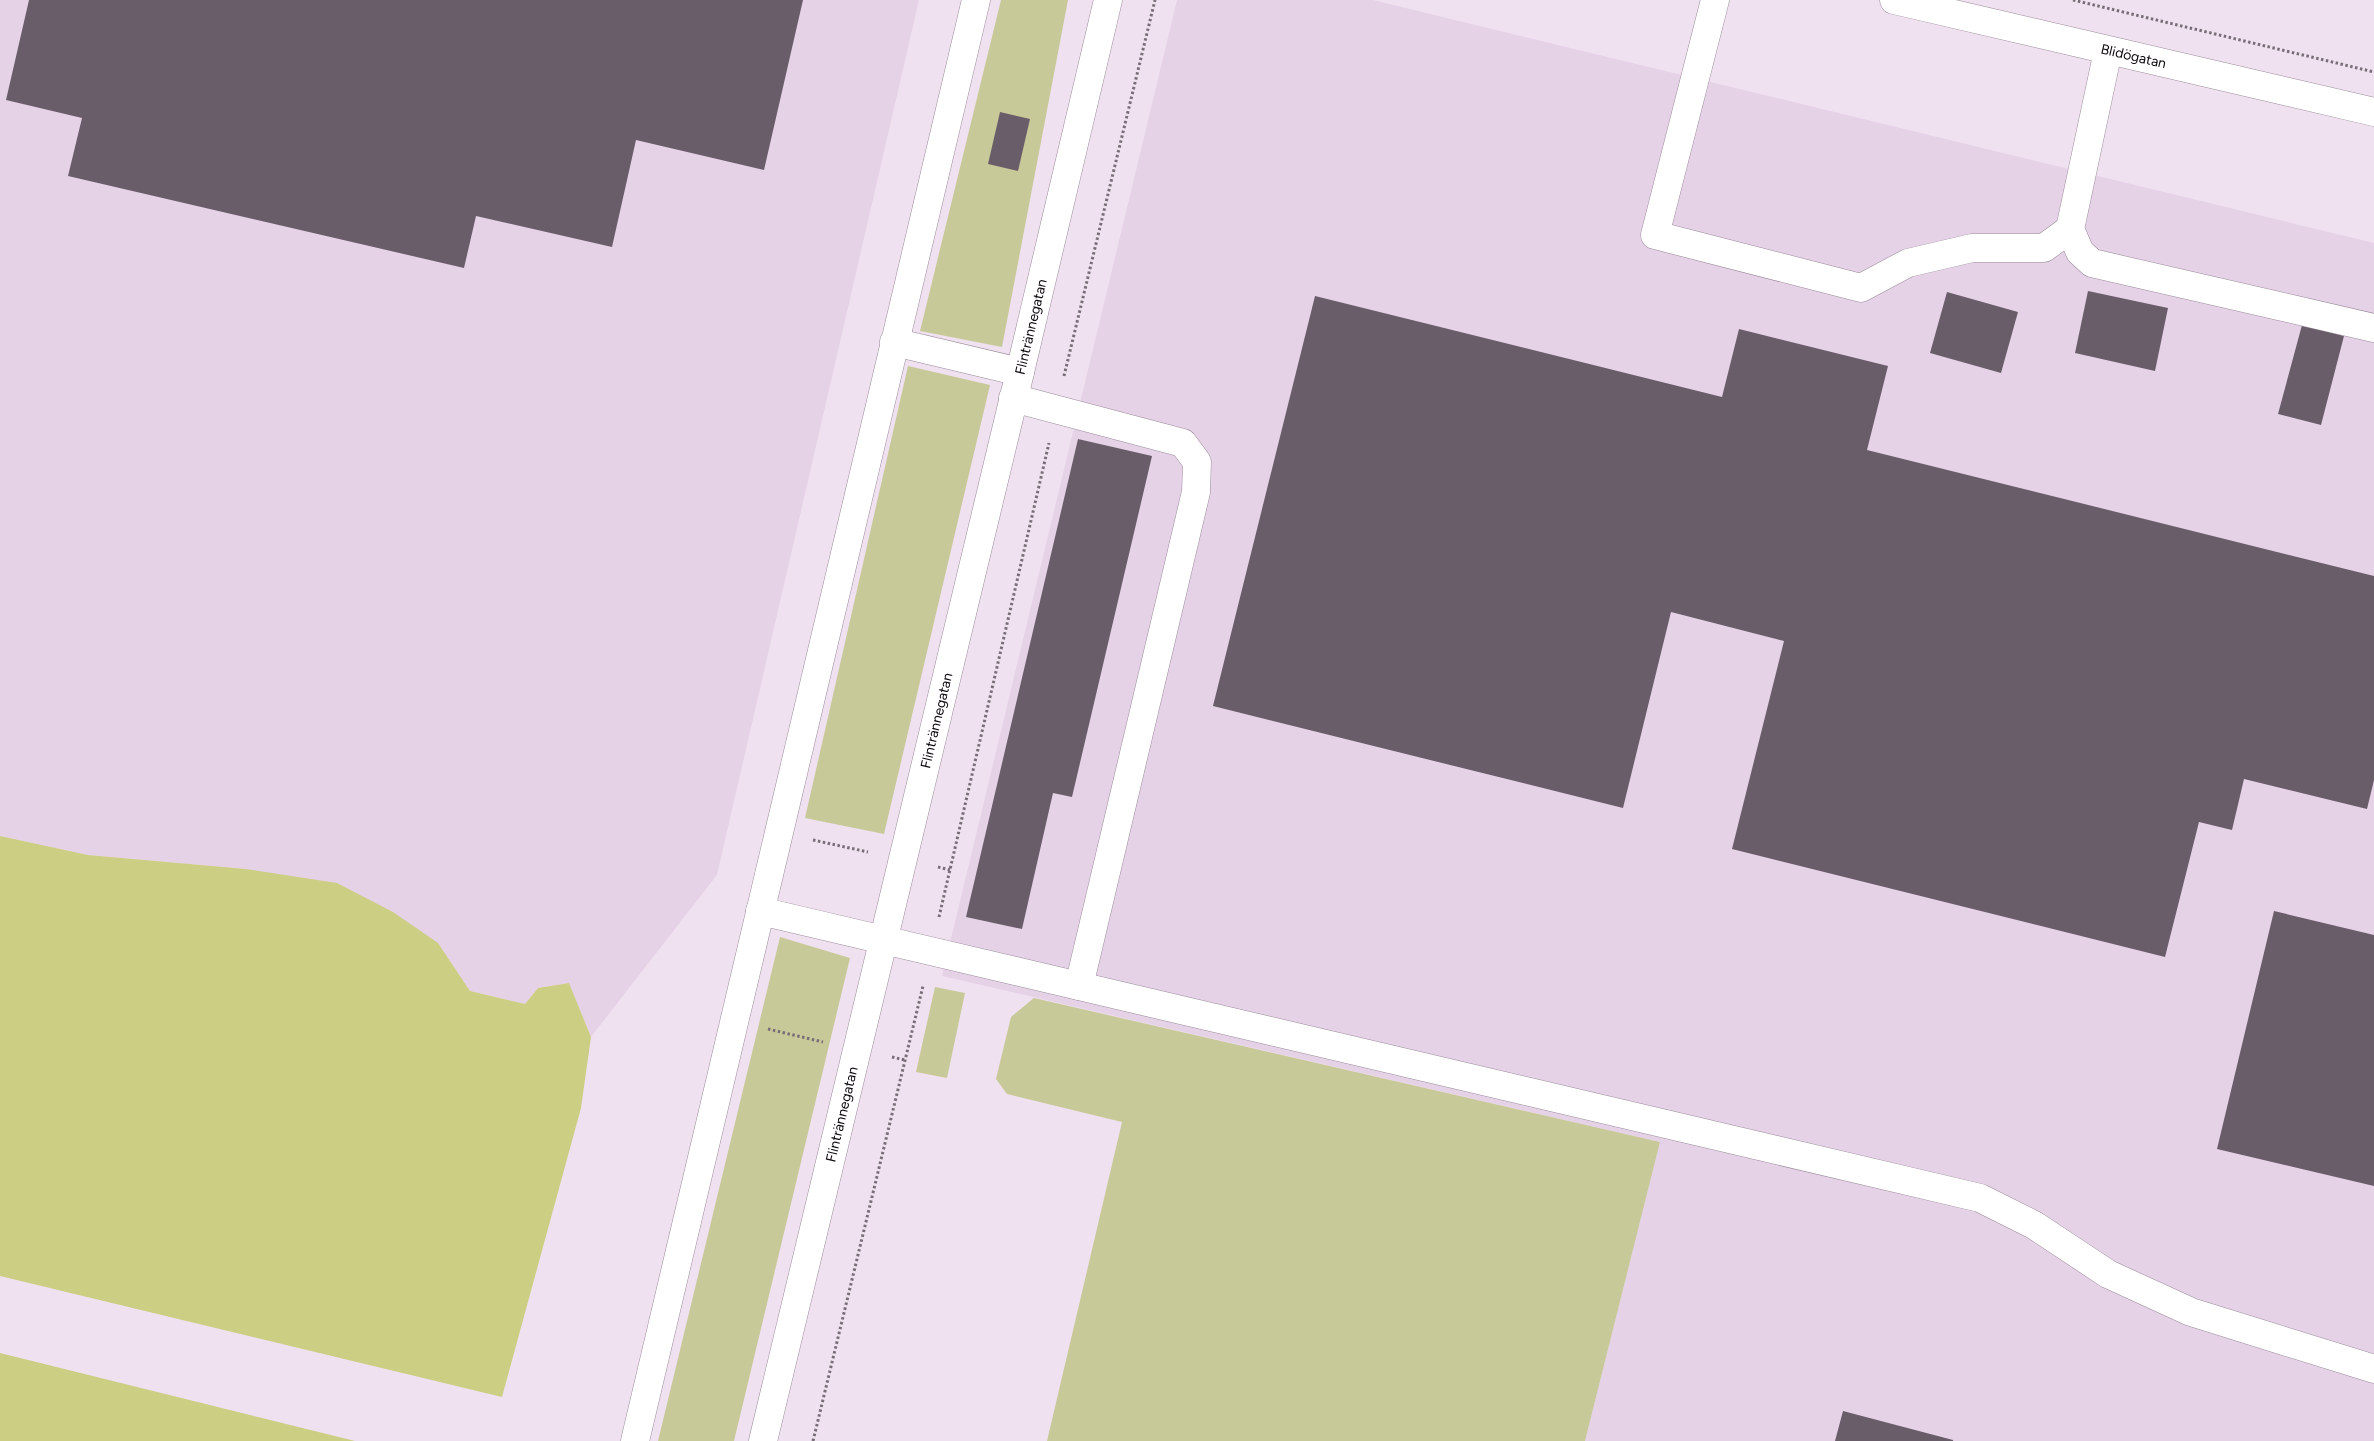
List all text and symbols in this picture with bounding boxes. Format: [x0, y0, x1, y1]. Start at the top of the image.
street label: Blidögatan [2099, 41, 2168, 72]
street label: Flintrännegatan [1012, 277, 1051, 376]
street label: Flintrännegatan [917, 671, 956, 770]
street label: Flintrännegatan [822, 1065, 862, 1164]

